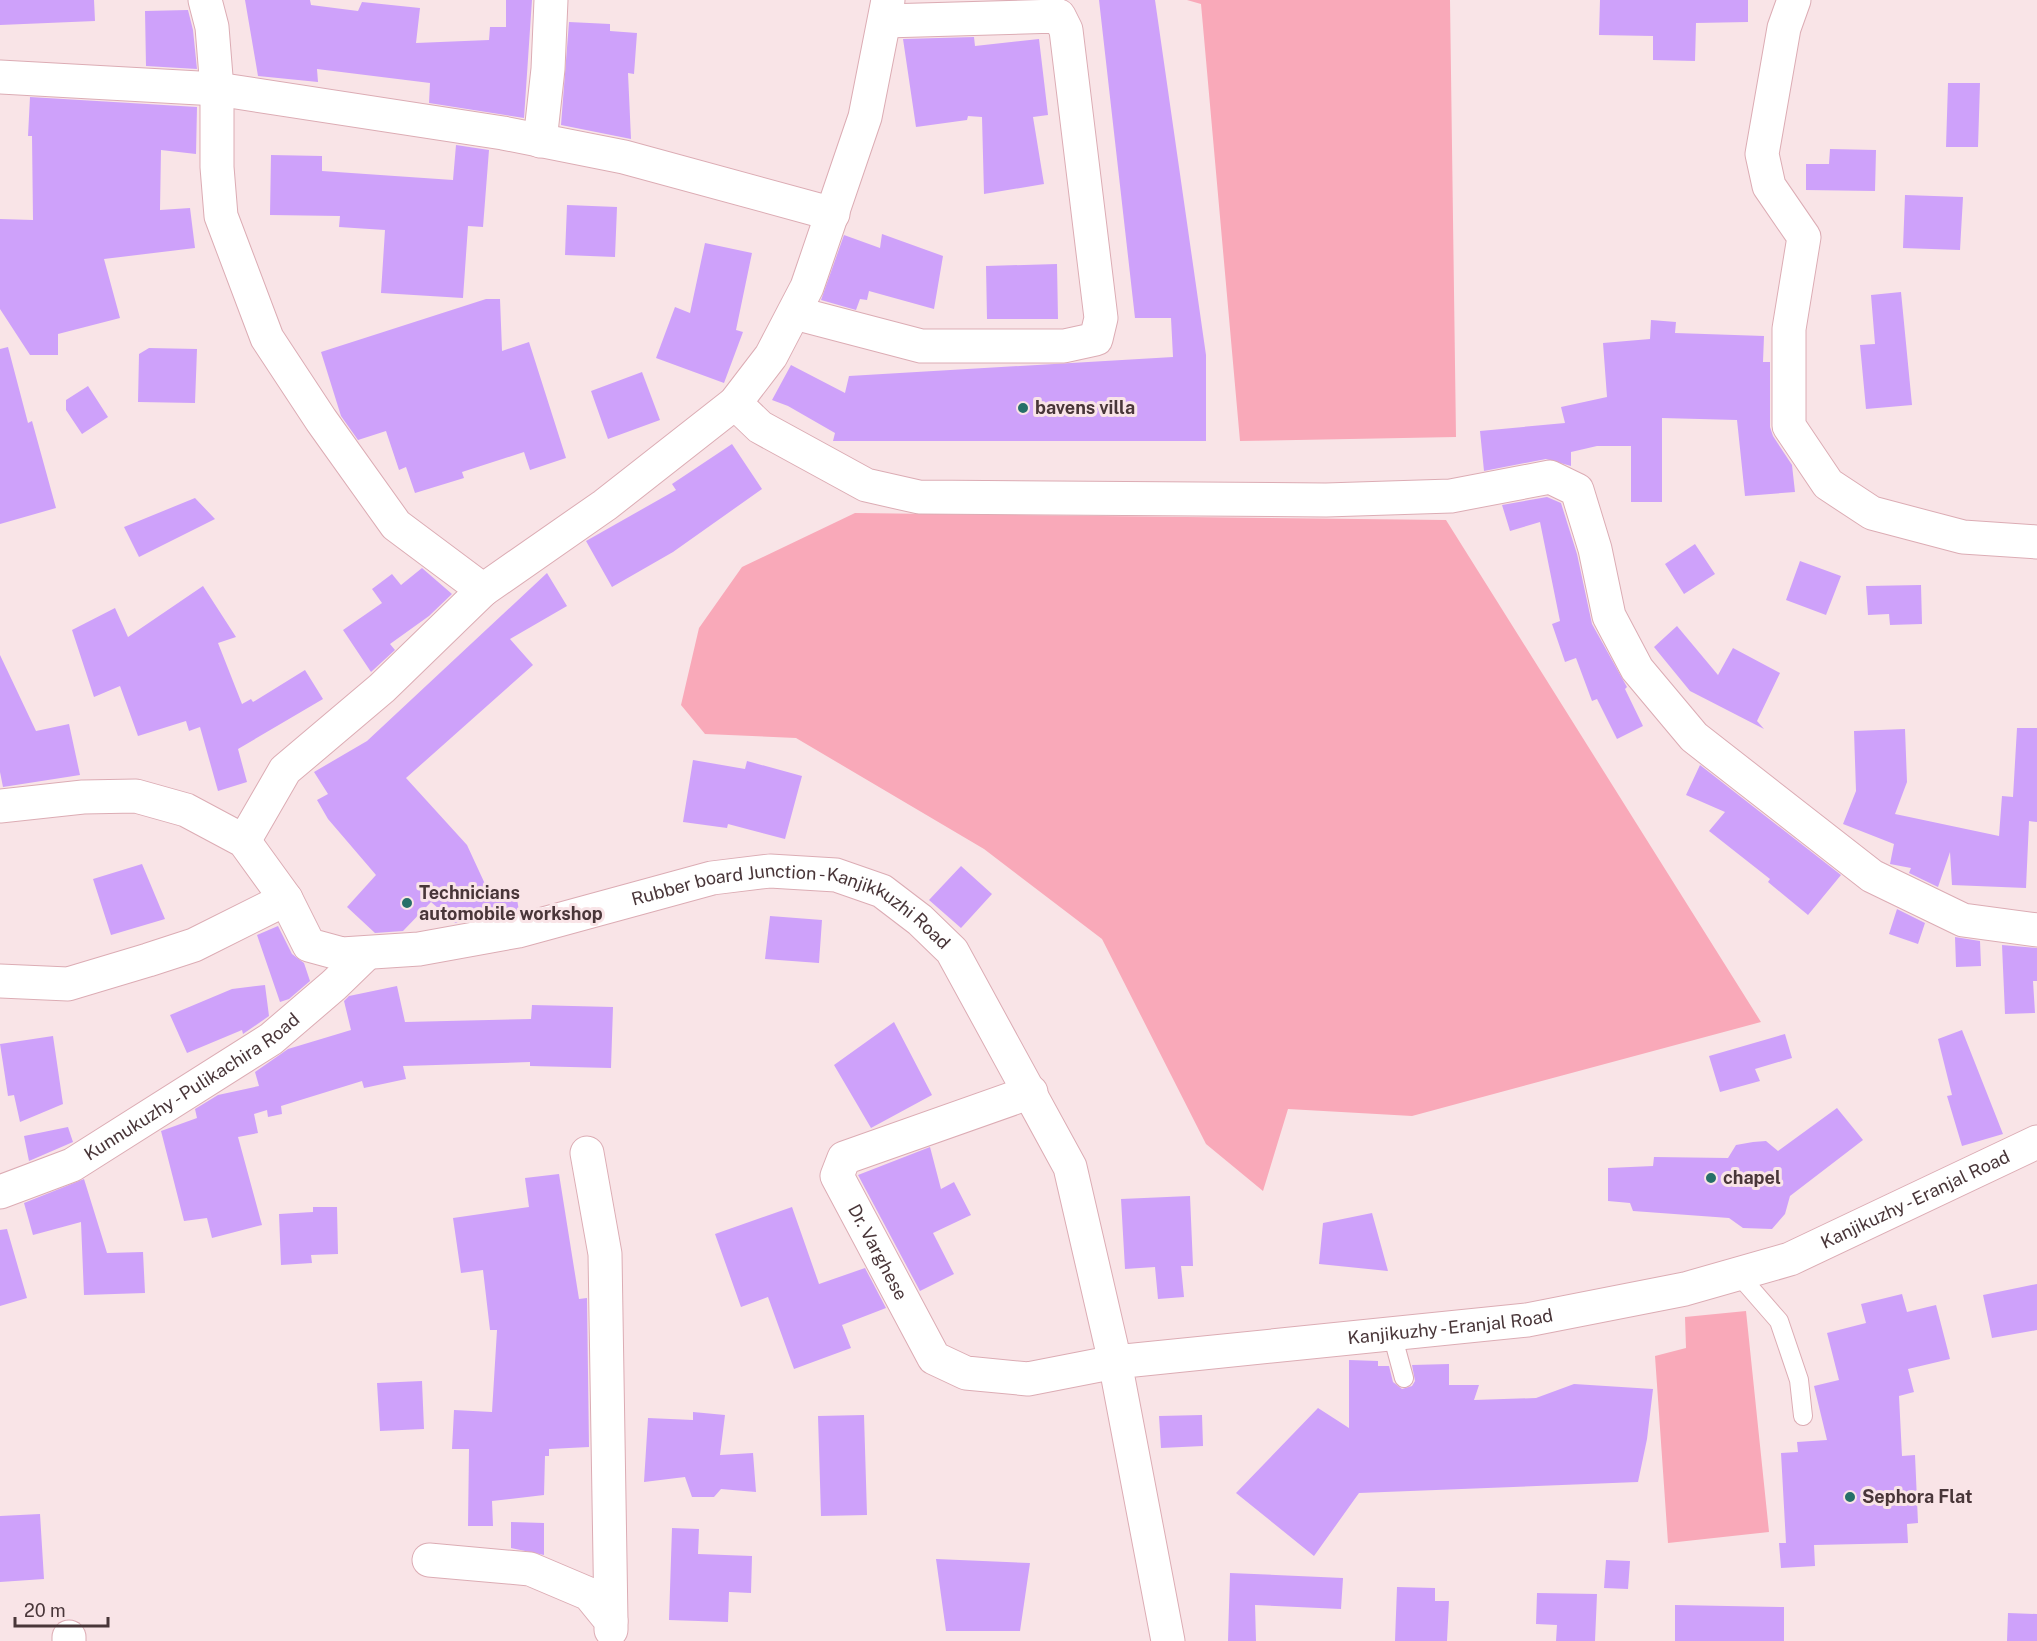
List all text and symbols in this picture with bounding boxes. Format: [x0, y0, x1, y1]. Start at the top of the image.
place label: bavens villa [1035, 397, 1135, 418]
marker: bavens villa [1016, 401, 1030, 415]
street label: Rubber board Junction - Kanjikkuzhi Road [629, 859, 954, 953]
place label: Technicians automobile workshop [419, 882, 603, 924]
marker: Technicians automobile workshop [400, 896, 414, 910]
street label: Kunnukuzhy - Pulikachira Road [80, 1008, 303, 1165]
street label: Kanjikuzhy - Eranjal Road [1817, 1146, 2013, 1253]
place label: chapel [1723, 1167, 1781, 1188]
marker: chapel [1704, 1171, 1718, 1185]
street label: Dr. Varghese [844, 1201, 912, 1303]
street label: Kanjikuzhy - Eranjal Road [1346, 1304, 1555, 1348]
place label: Sephora Flat [1862, 1486, 1972, 1507]
marker: Sephora Flat [1843, 1490, 1857, 1504]
scale bar [15, 1590, 108, 1628]
text: 20 m [24, 1600, 66, 1621]

